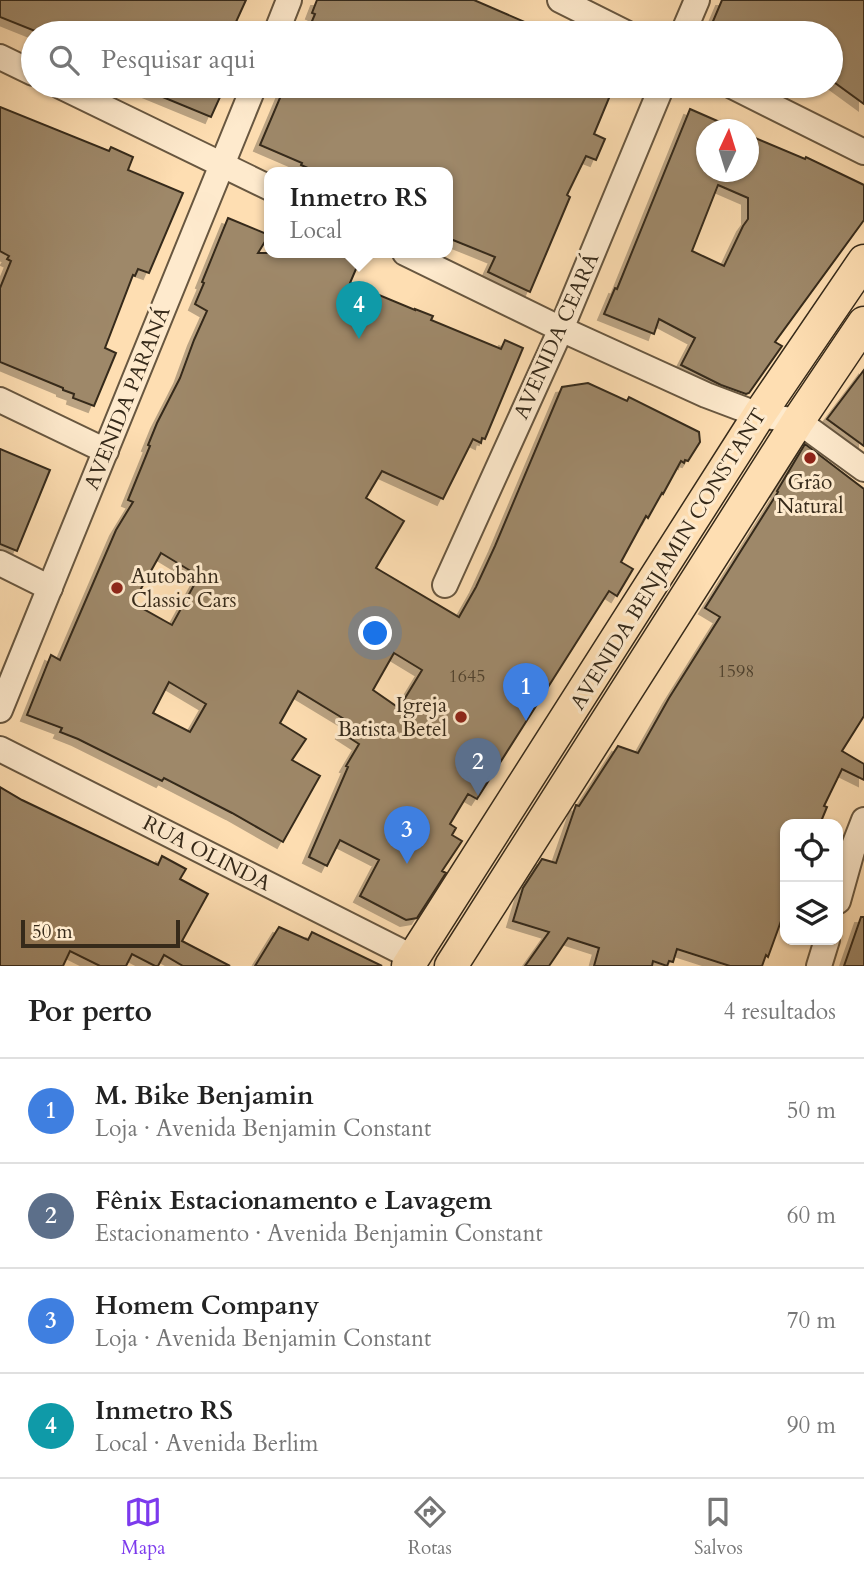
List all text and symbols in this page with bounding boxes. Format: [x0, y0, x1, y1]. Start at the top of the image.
search box [21, 21, 843, 98]
icon: search [45, 41, 83, 79]
text: Pesquisar aqui [101, 42, 256, 77]
north arrow [696, 119, 759, 182]
popup [264, 167, 453, 258]
text: Inmetro RS [289, 180, 428, 215]
text: Local [289, 215, 342, 246]
street label: AVENIDA CEARÁ [507, 248, 606, 424]
pin: 4 [336, 281, 382, 339]
street label: AVENIDA PARANÁ [77, 302, 178, 494]
street label: AVENIDA BENJAMIN CONSTANT [563, 403, 773, 715]
marker: Grão Natural [802, 450, 818, 466]
place label: Grão Natural [776, 468, 844, 521]
place label: Autobahn Classic Cars [131, 562, 236, 615]
marker: Autobahn Classic Cars [109, 580, 125, 596]
your location [358, 616, 392, 650]
house number: 1598 [718, 659, 754, 684]
pin: 1 [503, 663, 549, 721]
house number: 1645 [449, 664, 485, 689]
place label: Igreja Batista Betel [337, 691, 447, 744]
marker: Igreja Batista Betel [453, 709, 469, 725]
pin: 2 [455, 738, 501, 796]
pin: 3 [384, 806, 430, 864]
street label: RUA OLINDA [138, 809, 276, 898]
map controls [780, 819, 843, 945]
button: locate [780, 819, 843, 882]
button: layers [780, 882, 843, 945]
scale bar [21, 917, 180, 949]
text: 50 m [32, 919, 73, 945]
text: Por perto [28, 991, 152, 1032]
text: 4 resultados [723, 996, 836, 1027]
text: M. Bike Benjamin [95, 1078, 314, 1113]
text: 1 [45, 1095, 57, 1126]
text: 50 m [787, 1095, 836, 1126]
text: Loja · Avenida Benjamin Constant [95, 1113, 431, 1144]
text: Fênix Estacionamento e Lavagem [95, 1183, 492, 1218]
text: 2 [45, 1200, 57, 1231]
text: 60 m [787, 1200, 836, 1231]
text: Estacionamento · Avenida Benjamin Constant [95, 1218, 543, 1249]
text: Homem Company [95, 1288, 319, 1323]
text: 3 [45, 1305, 57, 1336]
text: 70 m [787, 1305, 836, 1336]
text: Loja · Avenida Benjamin Constant [95, 1323, 431, 1354]
text: Inmetro RS [95, 1393, 233, 1428]
text: 4 [45, 1410, 57, 1441]
text: 90 m [787, 1410, 836, 1441]
text: Local · Avenida Berlim [95, 1428, 318, 1459]
tab: Mapa [121, 1493, 166, 1561]
tab: Rotas [408, 1493, 452, 1561]
tab: Salvos [694, 1493, 743, 1561]

